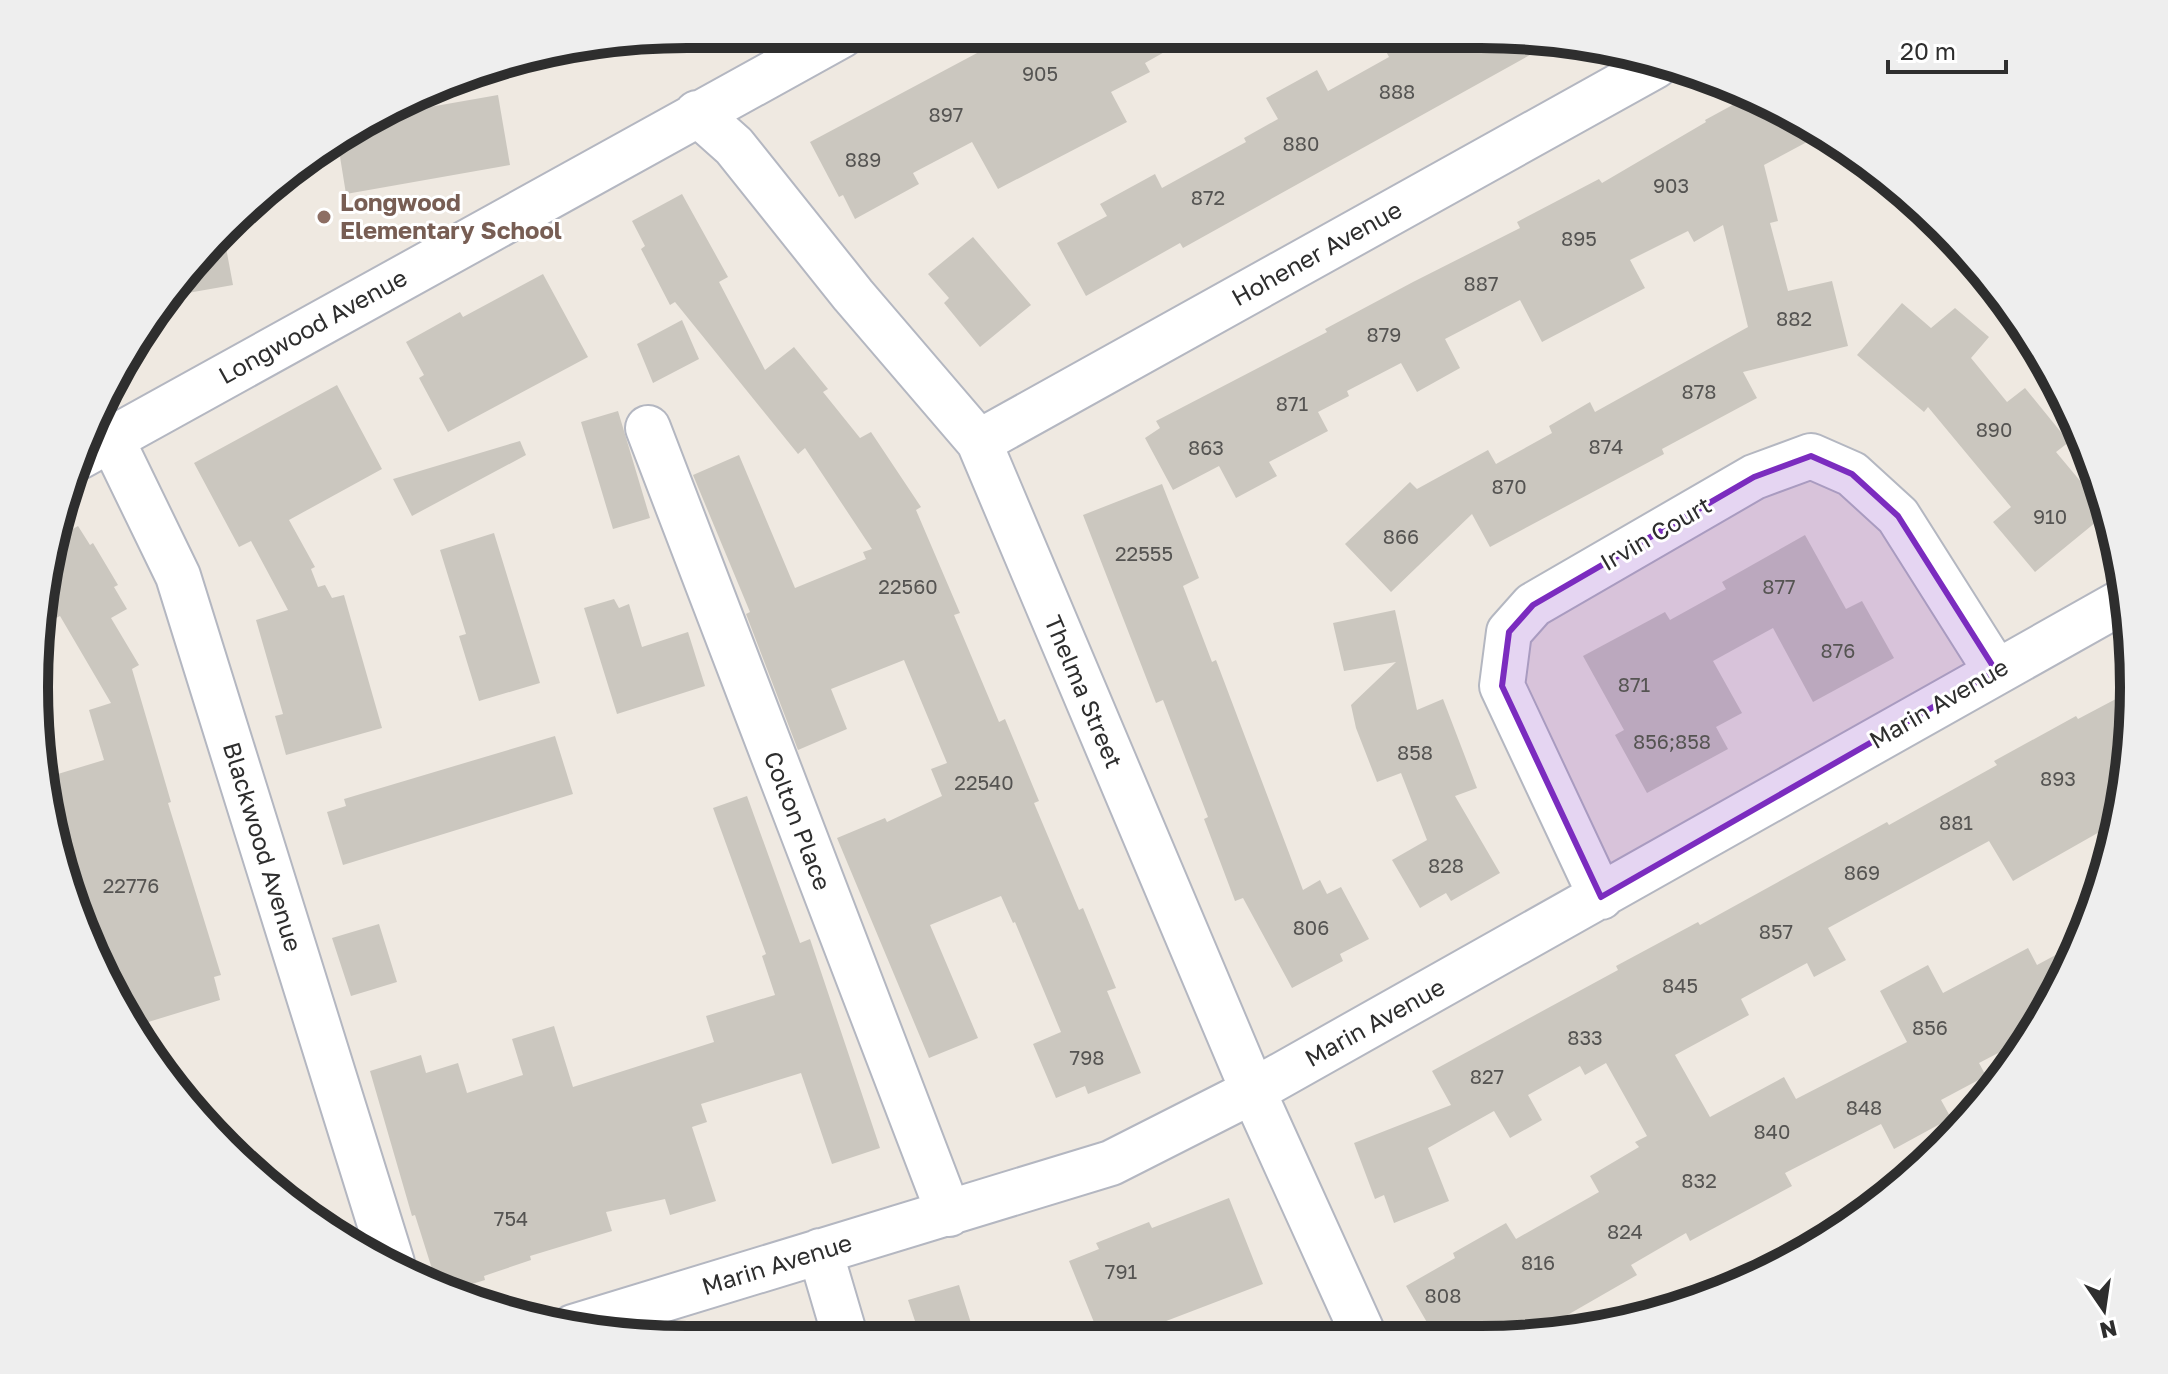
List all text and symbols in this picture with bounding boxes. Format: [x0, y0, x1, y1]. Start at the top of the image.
scale bar [1888, 24, 2006, 74]
text: 20 m [1900, 36, 1956, 65]
house number: 905 [1022, 61, 1058, 85]
house number: 888 [1379, 79, 1415, 103]
house number: 897 [929, 102, 963, 126]
house number: 880 [1283, 131, 1319, 155]
house number: 889 [845, 147, 881, 171]
house number: 903 [1653, 173, 1689, 197]
house number: 872 [1191, 185, 1225, 209]
place label: Longwood Elementary School [340, 187, 562, 244]
street label: Hohener Avenue [1226, 194, 1406, 311]
marker: Longwood Elementary School [315, 208, 333, 226]
house number: 895 [1561, 226, 1597, 250]
street label: Longwood Avenue [213, 262, 412, 389]
house number: 887 [1464, 271, 1499, 295]
house number: 882 [1776, 306, 1812, 330]
house number: 879 [1367, 322, 1401, 346]
house number: 878 [1682, 379, 1717, 403]
house number: 871 [1276, 391, 1309, 415]
house number: 890 [1976, 417, 2012, 441]
house number: 874 [1589, 434, 1624, 458]
house number: 863 [1188, 435, 1224, 459]
house number: 870 [1491, 474, 1527, 498]
street label: Irvin Court [1595, 489, 1716, 576]
house number: 910 [2033, 504, 2067, 528]
house number: 866 [1383, 524, 1419, 548]
house number: 22555 [1115, 541, 1173, 565]
house number: 22560 [878, 574, 938, 598]
house number: 877 [1762, 574, 1796, 598]
street label: Thelma Street [1039, 611, 1130, 772]
house number: 876 [1821, 638, 1855, 662]
street label: Marin Avenue [1864, 651, 2013, 754]
house number: 871 [1618, 672, 1651, 696]
house number: 856;858 [1633, 729, 1711, 753]
street label: Blackwood Avenue [218, 738, 309, 955]
house number: 858 [1397, 740, 1433, 764]
street label: Colton Place [759, 747, 838, 894]
house number: 893 [2040, 766, 2076, 790]
house number: 22540 [954, 770, 1014, 794]
house number: 881 [1939, 810, 1973, 834]
house number: 828 [1428, 853, 1464, 877]
house number: 869 [1844, 860, 1880, 884]
house number: 22776 [103, 873, 159, 897]
house number: 806 [1293, 915, 1329, 939]
house number: 857 [1759, 919, 1793, 943]
street label: Marin Avenue [1299, 971, 1449, 1072]
house number: 845 [1662, 973, 1698, 997]
house number: 856 [1912, 1015, 1948, 1039]
house number: 833 [1567, 1025, 1603, 1049]
house number: 798 [1070, 1045, 1104, 1069]
house number: 827 [1470, 1064, 1504, 1088]
house number: 848 [1846, 1095, 1882, 1119]
house number: 840 [1754, 1119, 1790, 1143]
house number: 832 [1681, 1168, 1717, 1192]
house number: 754 [494, 1206, 528, 1230]
house number: 824 [1607, 1219, 1643, 1243]
street label: Marin Avenue [698, 1227, 855, 1300]
house number: 816 [1521, 1250, 1555, 1274]
house number: 791 [1105, 1259, 1137, 1283]
north arrow [2064, 1270, 2144, 1350]
house number: 808 [1425, 1283, 1461, 1307]
text: N [2097, 1315, 2120, 1345]

